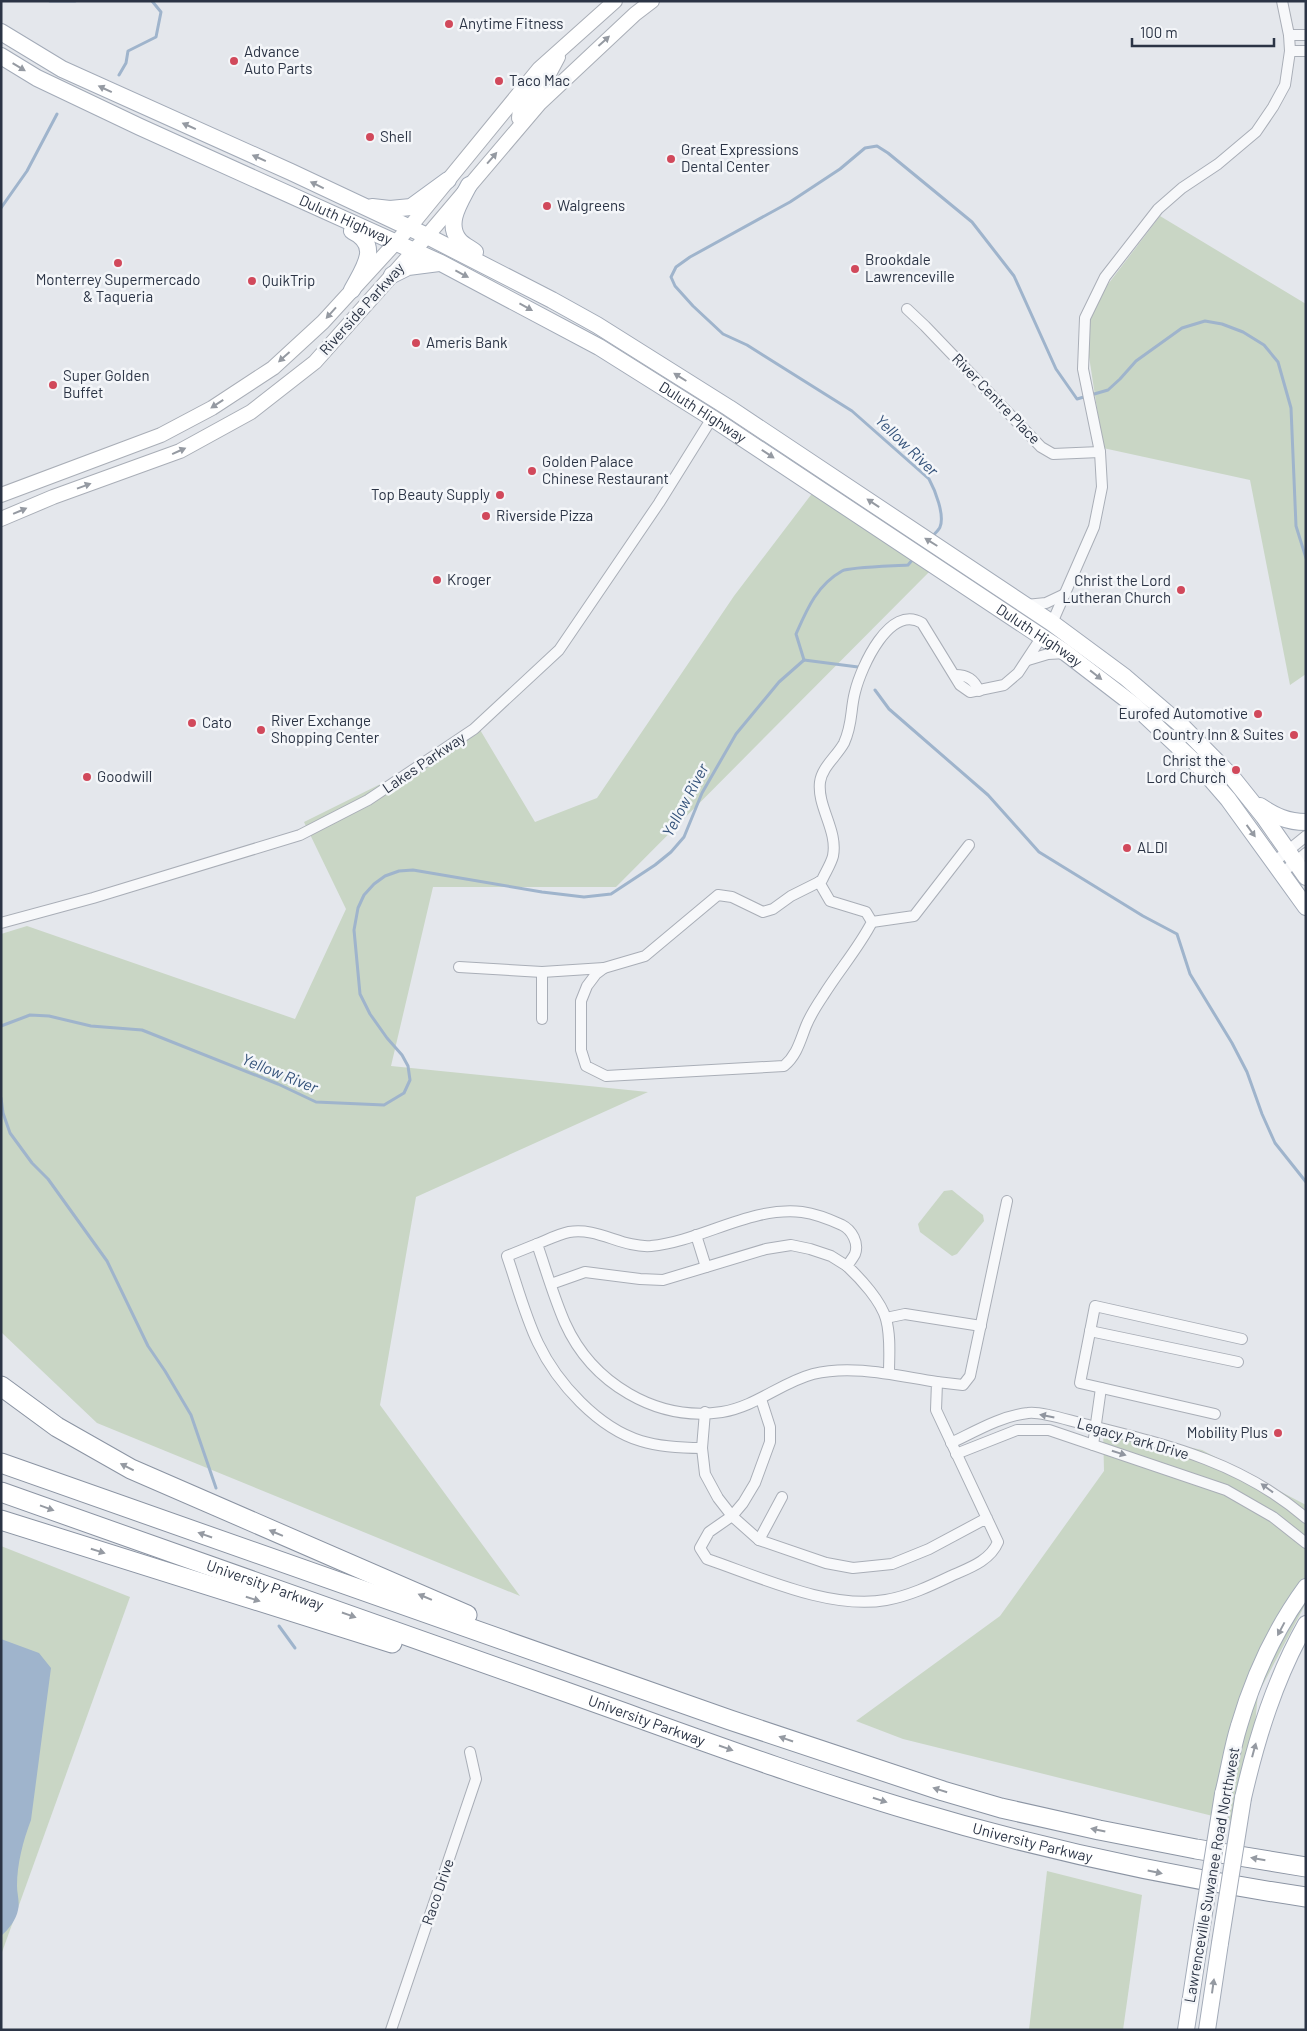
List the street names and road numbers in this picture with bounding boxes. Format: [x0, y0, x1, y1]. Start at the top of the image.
street label: Duluth Highway [297, 190, 395, 248]
street label: Riverside Parkway [315, 258, 408, 358]
street label: River Centre Place [949, 349, 1045, 447]
street label: Duluth Highway [656, 377, 750, 446]
street label: Duluth Highway [993, 599, 1087, 670]
street label: Lakes Parkway [379, 728, 468, 797]
street label: Legacy Park Drive [1075, 1413, 1191, 1463]
street label: University Parkway [204, 1555, 326, 1613]
street label: University Parkway [586, 1691, 708, 1749]
street label: Lawrenceville Suwanee Road Northwest [1180, 1746, 1242, 2004]
street label: University Parkway [971, 1818, 1095, 1865]
street label: Raco Drive [417, 1856, 457, 1927]

